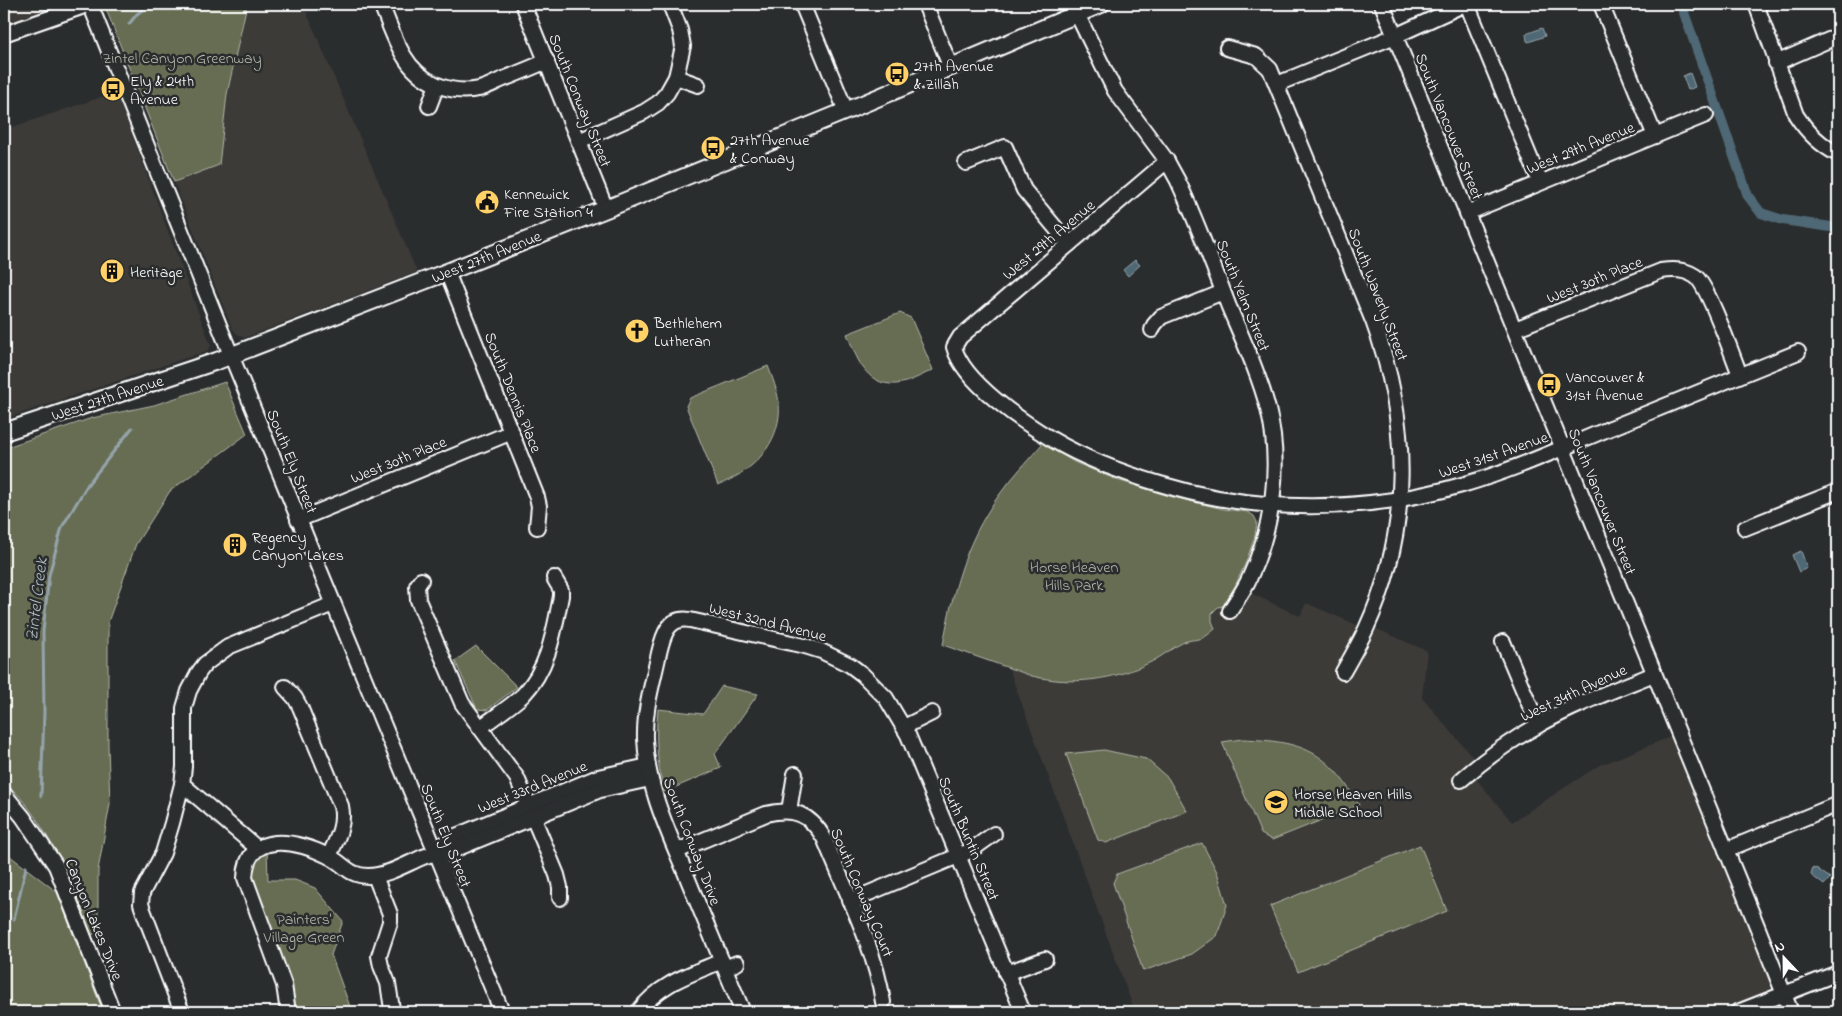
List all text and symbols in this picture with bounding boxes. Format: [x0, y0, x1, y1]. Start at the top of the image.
street label: South Conway Street [541, 30, 617, 172]
park label: Zintel Canyon Greenway [102, 47, 262, 71]
street label: South Vancouver Street [1408, 50, 1489, 204]
place label: 27th Avenue & Zillah [914, 55, 994, 97]
bus stop icon: 27th Avenue & Zillah [884, 61, 910, 87]
place label: Ely & 24th Avenue [130, 70, 194, 112]
bus stop icon: Ely & 24th Avenue [100, 76, 126, 102]
street label: West 29th Avenue [1523, 116, 1639, 181]
place label: 27th Avenue & Conway [730, 129, 810, 171]
bus stop icon: 27th Avenue & Conway [700, 135, 726, 161]
place label: Kennewick Fire Station 4 [503, 183, 593, 225]
public building icon: Kennewick Fire Station 4 [474, 189, 500, 215]
street label: West 29th Avenue [998, 194, 1102, 287]
street label: West 27th Avenue [428, 225, 546, 291]
street label: South Waverly Street [1341, 225, 1414, 365]
street label: South Yelm Street [1209, 236, 1276, 356]
street label: West 30th Place [1543, 250, 1647, 311]
building icon: Heritage [99, 258, 125, 284]
place label: Heritage [130, 261, 184, 285]
place label: Bethlehem Lutheran [653, 312, 722, 354]
church icon: Bethlehem Lutheran [624, 318, 650, 344]
street label: South Dennis Place [477, 329, 548, 457]
place label: Vancouver & 31st Avenue [1565, 366, 1645, 408]
street label: West 27th Avenue [49, 369, 167, 428]
bus stop icon: Vancouver & 31st Avenue [1536, 372, 1562, 398]
street label: South Ely Street [259, 406, 323, 518]
street label: South Vancouver Street [1561, 425, 1642, 579]
street label: West 31st Avenue [1436, 426, 1552, 486]
street label: West 30th Place [347, 430, 451, 491]
place label: Regency Canyon Lakes [252, 526, 344, 568]
building icon: Regency Canyon Lakes [222, 532, 248, 558]
water label: Zintel Creek [20, 555, 56, 642]
park label: Horse Heaven Hills Park [1030, 556, 1118, 598]
street label: West 32nd Avenue [706, 597, 830, 649]
street label: West 34th Avenue [1517, 658, 1632, 729]
street label: West 33rd Avenue [474, 755, 592, 821]
street label: South Buntin Street [931, 773, 1005, 905]
street label: South Conway Drive [656, 774, 727, 910]
street label: South Ely Street [413, 780, 477, 892]
place label: Horse Heaven Hills Middle School [1294, 783, 1412, 825]
school or university icon: Horse Heaven Hills Middle School [1263, 789, 1289, 815]
street label: South Conway Court [823, 824, 899, 962]
street label: Canyon Lakes Drive [58, 855, 129, 985]
park label: Painters' Village Green [263, 908, 345, 950]
north arrow [1760, 934, 1810, 984]
text: N [1771, 936, 1788, 959]

